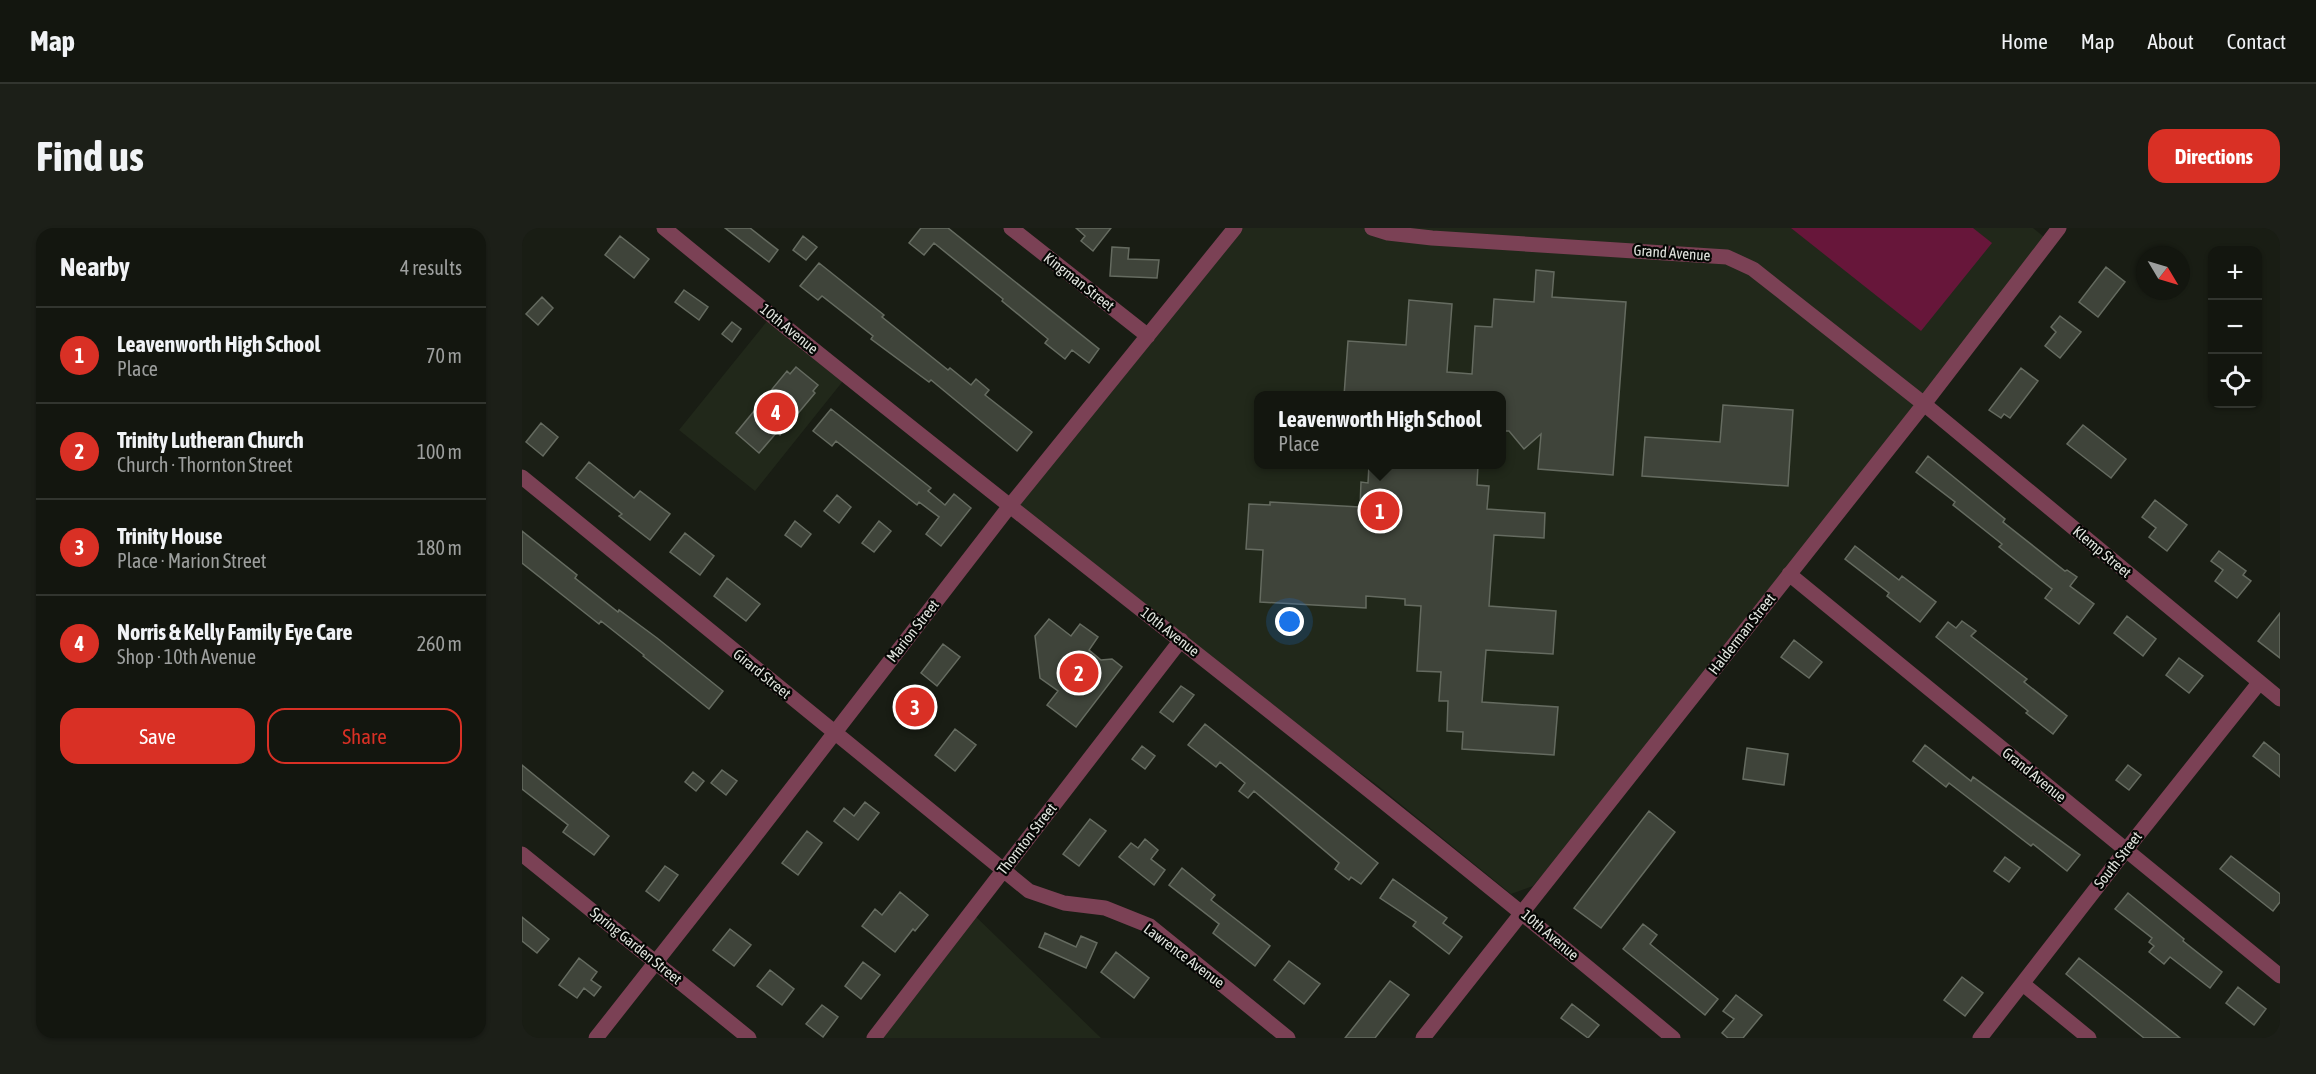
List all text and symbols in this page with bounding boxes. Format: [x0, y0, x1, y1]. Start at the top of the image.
text: Map [30, 25, 75, 57]
text: Home [2001, 29, 2048, 53]
text: Map [2081, 29, 2115, 53]
text: About [2148, 29, 2194, 53]
text: Contact [2227, 29, 2286, 53]
button: Directions [2148, 129, 2280, 183]
text: Find us [36, 132, 144, 180]
street label: Grand Avenue [1633, 241, 1711, 264]
north arrow [2136, 246, 2190, 300]
map controls [2208, 246, 2262, 408]
button: + [2208, 246, 2262, 300]
street label: Kingman Street [1041, 249, 1118, 314]
text: Nearby [60, 252, 130, 282]
text: 4 results [400, 256, 462, 279]
street label: 10th Avenue [757, 300, 822, 357]
button: − [2208, 300, 2262, 354]
text: Leavenworth High School [117, 331, 320, 357]
text: 1 [75, 344, 84, 367]
text: 70 m [426, 344, 462, 367]
button: locate [2208, 354, 2262, 408]
text: Place [117, 357, 158, 380]
pin: 4 [756, 390, 796, 435]
popup [1254, 391, 1506, 469]
text: Leavenworth High School [1278, 406, 1482, 432]
text: Trinity Lutheran Church [117, 427, 304, 453]
text: Place [1278, 432, 1319, 455]
text: 2 [75, 440, 84, 463]
text: 100 m [417, 440, 462, 463]
text: Church · Thornton Street [117, 453, 292, 476]
pin: 1 [1360, 488, 1400, 534]
street label: Klemp Street [2070, 522, 2135, 581]
text: Trinity House [117, 523, 223, 549]
text: 3 [75, 536, 84, 559]
text: 180 m [417, 536, 462, 559]
text: Place · Marion Street [117, 549, 267, 572]
street label: Halderman Street [1705, 590, 1778, 677]
street label: Marion Street [883, 596, 942, 665]
street label: 10th Avenue [1138, 604, 1203, 660]
your location [1275, 607, 1304, 636]
text: Norris & Kelly Family Eye Care [117, 619, 353, 645]
text: 4 [75, 632, 84, 655]
text: 260 m [417, 632, 462, 655]
text: Shop · 10th Avenue [117, 645, 256, 668]
street label: Girard Street [730, 645, 794, 702]
pin: 2 [1060, 650, 1098, 696]
pin: 3 [896, 684, 934, 730]
button: Save [60, 708, 255, 764]
button: Share [267, 708, 462, 764]
street label: Grand Avenue [1999, 744, 2070, 806]
street label: Thornton Street [994, 800, 1060, 878]
street label: South Street [2090, 828, 2145, 891]
street label: Spring Garden Street [587, 904, 685, 988]
street label: 10th Avenue [1518, 906, 1582, 964]
street label: Lawrence Avenue [1141, 920, 1228, 991]

